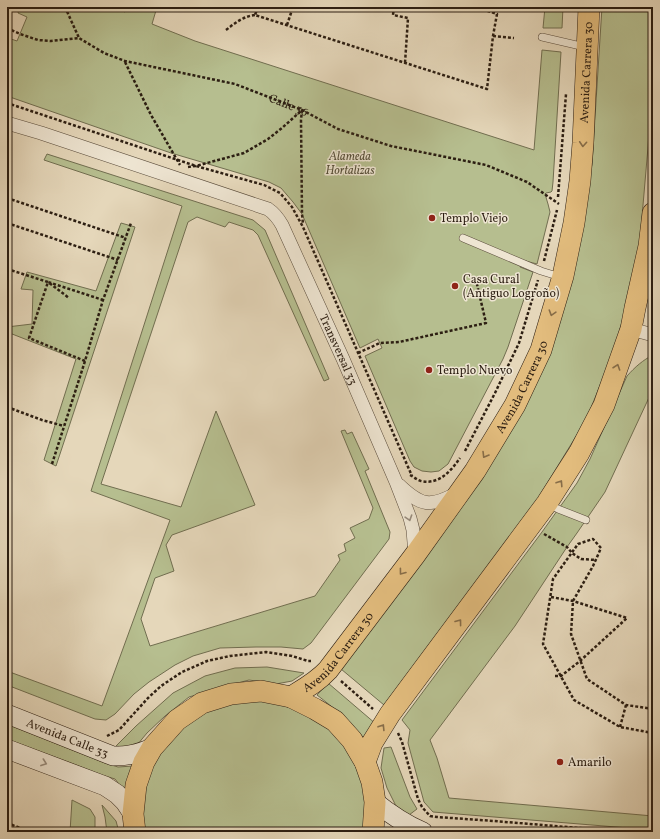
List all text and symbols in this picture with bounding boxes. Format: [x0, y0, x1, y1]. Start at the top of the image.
street label: Avenida Carrera 30 [577, 21, 597, 124]
street label: Calle 36 [266, 91, 311, 121]
one-way arrow [578, 141, 587, 147]
park label: Alameda Hortalizas [325, 149, 375, 179]
place label: Templo Viejo [440, 211, 508, 227]
marker: Templo Viejo [427, 213, 437, 223]
place label: Casa Cural (Antiguo Logroño) [463, 272, 560, 302]
marker: Casa Cural (Antiguo Logroño) [450, 281, 460, 291]
one-way arrow [548, 309, 557, 316]
street label: Transversal 33 [315, 312, 360, 388]
street label: Avenida Carrera 30 [493, 339, 552, 437]
place label: Templo Nuevo [437, 363, 512, 379]
one-way arrow [613, 364, 621, 371]
marker: Templo Nuevo [424, 365, 434, 375]
one-way arrow [482, 451, 490, 458]
one-way arrow [555, 480, 563, 487]
one-way arrow [404, 514, 413, 521]
one-way arrow [400, 568, 407, 575]
street label: Avenida Carrera 30 [300, 609, 378, 697]
one-way arrow [454, 619, 461, 626]
street label: Avenida Calle 33 [24, 715, 110, 762]
one-way arrow [377, 724, 384, 731]
place label: Amarilo [568, 755, 612, 771]
marker: Amarilo [555, 757, 565, 767]
one-way arrow [40, 758, 47, 766]

